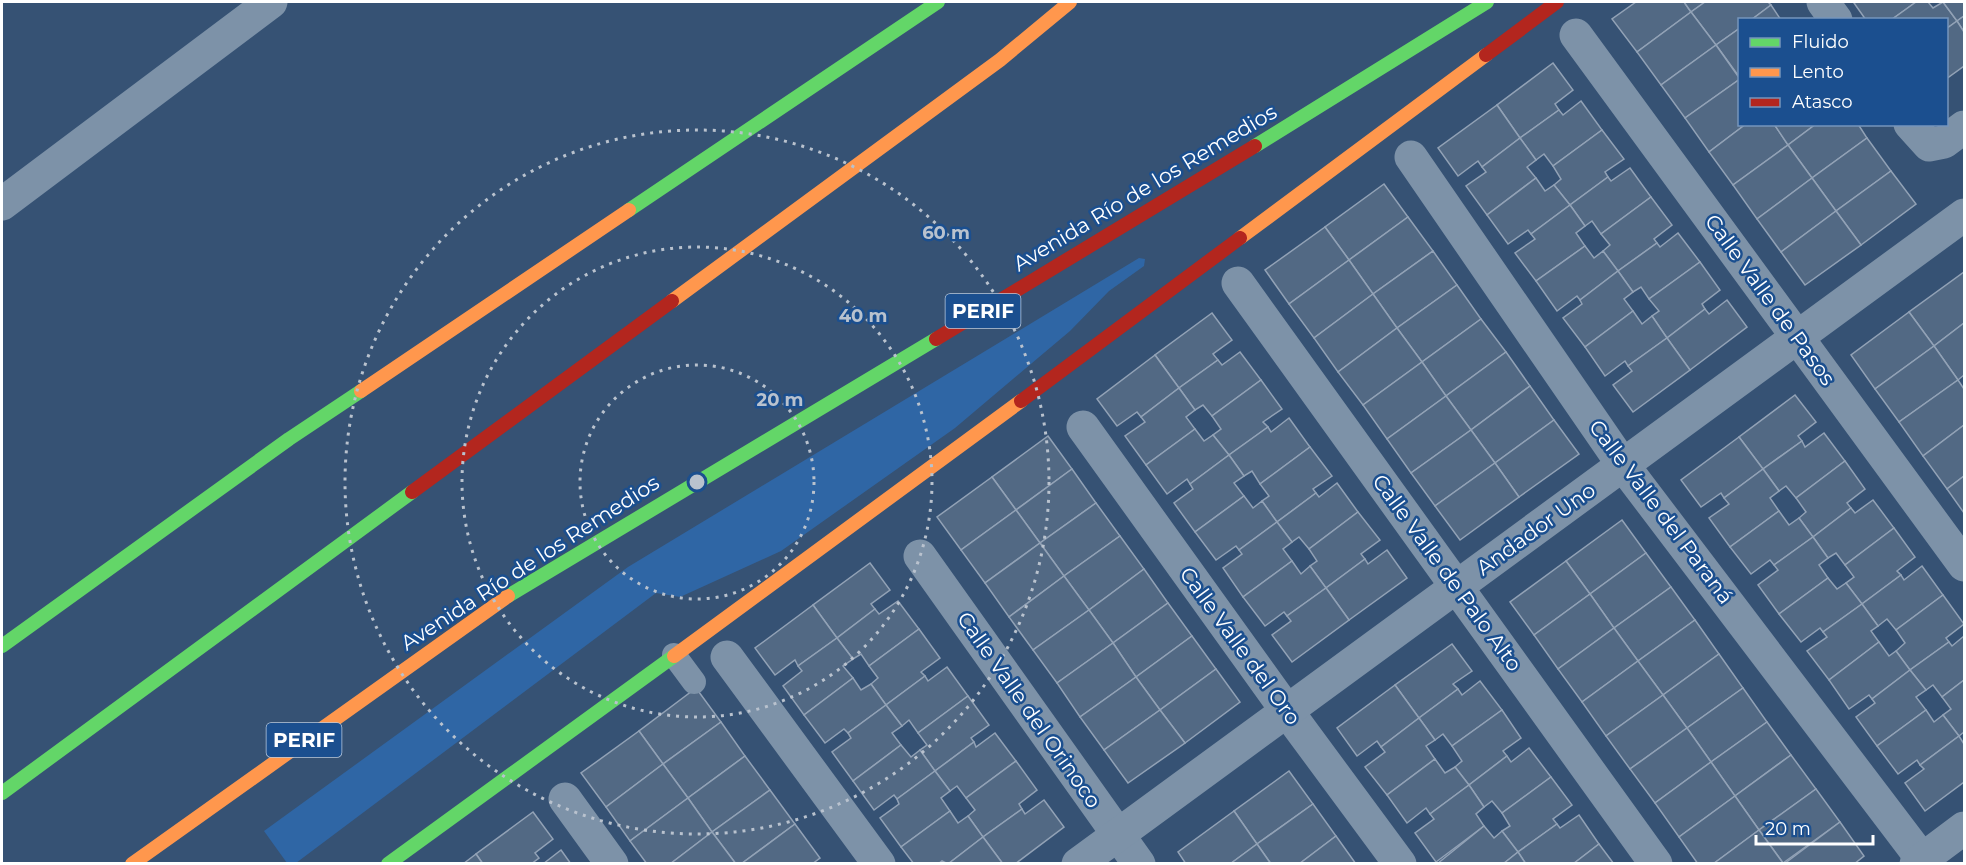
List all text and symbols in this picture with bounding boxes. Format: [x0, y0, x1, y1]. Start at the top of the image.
legend [1738, 18, 1948, 126]
text: Fluido [1792, 31, 1849, 53]
text: Lento [1792, 61, 1844, 83]
text: Atasco [1792, 91, 1852, 113]
street label: Avenida Río de los Remedios [1009, 99, 1281, 276]
street label: Calle Valle de Pasos [1700, 209, 1841, 390]
text: 60 m [922, 222, 970, 244]
road number: PERIF [946, 294, 1020, 328]
text: 40 m [839, 305, 887, 327]
text: 20 m [757, 389, 803, 411]
street label: Calle Valle del Paraná [1584, 415, 1739, 609]
street label: Calle Valle de Palo Alto [1367, 469, 1527, 676]
street label: Avenida Río de los Remedios [396, 470, 664, 656]
centre of rings [687, 472, 707, 492]
street label: Andador Uno [1471, 477, 1600, 580]
street label: Calle Valle del Oro [1175, 562, 1306, 730]
street label: Calle Valle del Orinoco [952, 607, 1107, 813]
road number: PERIF [266, 723, 342, 757]
scale bar [1756, 808, 1873, 846]
text: 20 m [1765, 818, 1811, 840]

